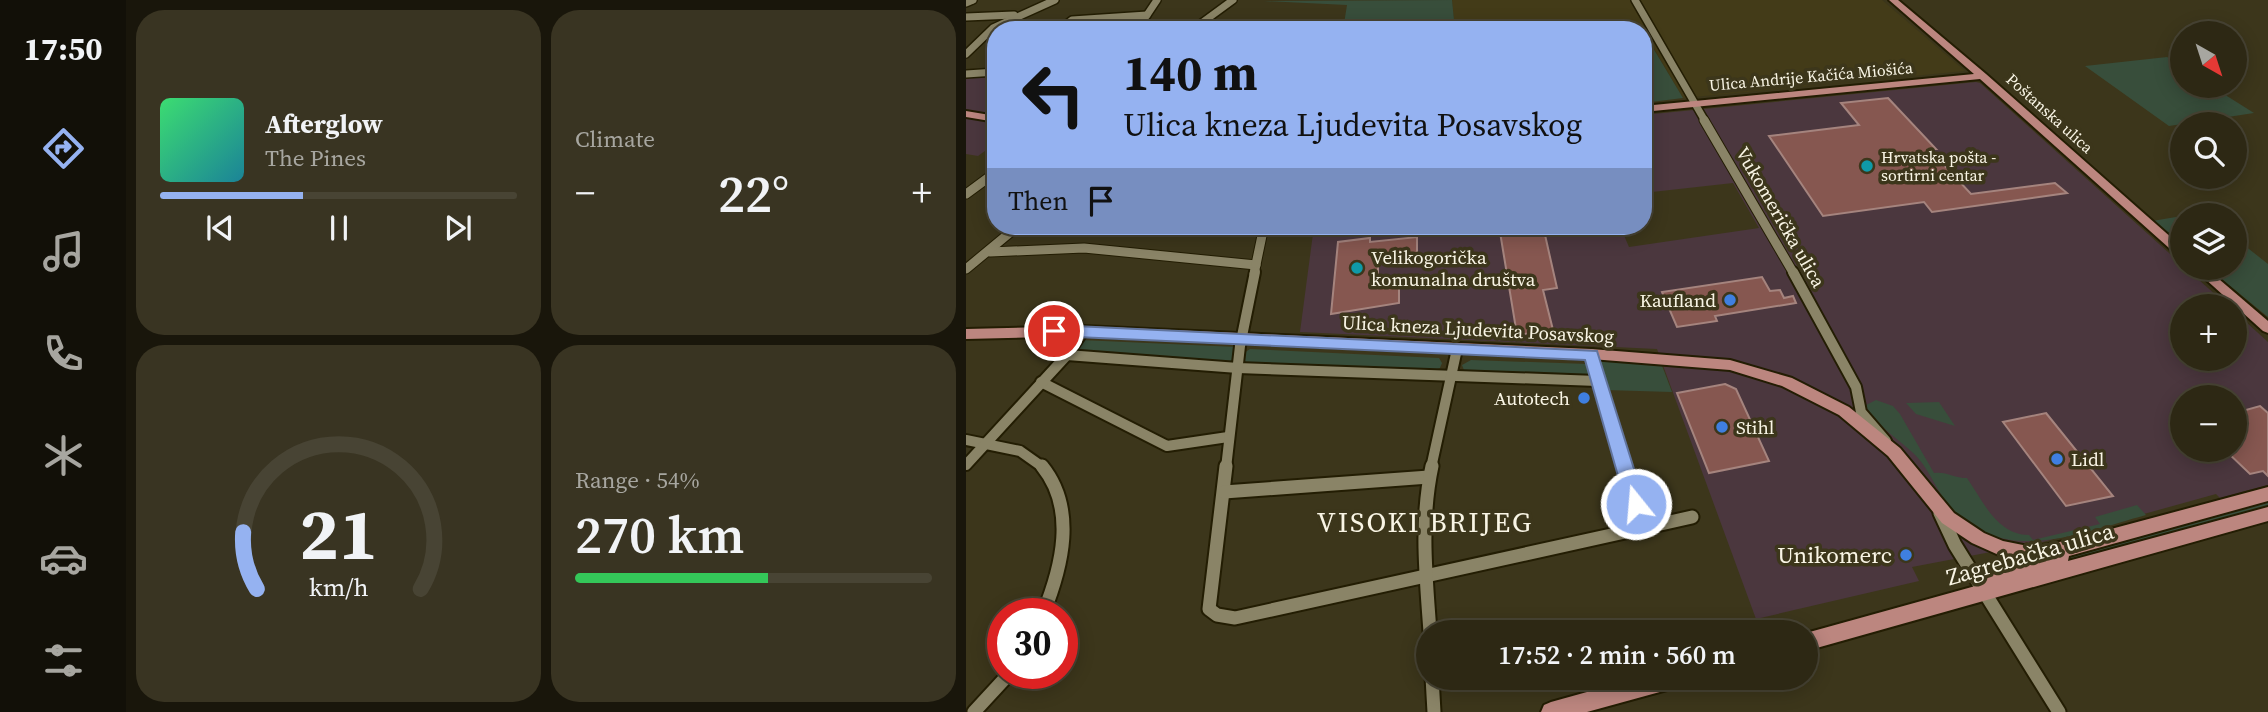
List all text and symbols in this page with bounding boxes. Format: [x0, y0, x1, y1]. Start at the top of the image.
north arrow [2170, 21, 2247, 98]
map controls [2170, 21, 2247, 462]
text: 17:50 [24, 27, 102, 71]
text: 140 m [1123, 39, 1258, 106]
icon: left [1008, 49, 1099, 140]
street label: Ulica Andrije Kačića Miošića [1708, 56, 1915, 96]
street label: Poštanska ulica [2002, 68, 2099, 159]
text: Ulica kneza Ljudevita Posavskog [1123, 103, 1582, 147]
text: Afterglow [265, 106, 383, 142]
button: search [2170, 112, 2247, 189]
text: Climate [575, 123, 655, 155]
icon: directions [39, 124, 88, 173]
text: The Pines [265, 142, 366, 174]
street label: Vukomerička ulica [1730, 142, 1832, 292]
place label: Hrvatska pošta - sortirni centar [1881, 146, 1996, 186]
text: 22° [718, 158, 789, 229]
marker: Hrvatska pošta - sortirni centar [1859, 158, 1875, 174]
text: − [575, 167, 595, 219]
text: + [912, 167, 932, 219]
icon: arrive [1082, 182, 1120, 220]
text: Then [1008, 183, 1068, 219]
button: layers [2170, 203, 2247, 280]
icon: previous [201, 209, 239, 247]
icon: pause [320, 209, 358, 247]
icon: next [439, 209, 477, 247]
icon: music [39, 227, 88, 276]
place label: Velikogorička komunalna društva [1371, 244, 1536, 292]
marker: Velikogorička komunalna društva [1349, 260, 1365, 276]
place label: Kaufland [1639, 287, 1716, 313]
marker: Kaufland [1722, 292, 1738, 308]
button: + [2170, 294, 2247, 371]
pin [1024, 301, 1084, 361]
street label: Ulica kneza Ljudevita Posavskog [1341, 309, 1615, 349]
icon: arrive [1035, 312, 1073, 350]
icon: phone [39, 329, 88, 378]
place label: Autotech [1494, 385, 1570, 411]
button: − [2170, 385, 2247, 462]
marker: Autotech [1576, 390, 1592, 406]
place label: Stihl [1736, 414, 1775, 440]
marker: Stihl [1714, 419, 1730, 435]
icon: climate [39, 431, 88, 480]
place label: Lidl [2071, 446, 2105, 472]
marker: Lidl [2049, 451, 2065, 467]
text: Range · 54% [575, 464, 700, 496]
position arrow [1599, 467, 1673, 541]
text: 21 [299, 485, 378, 584]
text: 270 km [575, 499, 744, 570]
district label: VISOKI BRIJEG [1317, 503, 1533, 541]
street label: Zagrebačka ulica [1943, 515, 2118, 593]
icon: car [39, 534, 88, 583]
place label: Unikomerc [1777, 539, 1892, 571]
marker: Unikomerc [1898, 547, 1914, 563]
text: km/h [309, 570, 368, 604]
speed limit sign: 30 [987, 598, 1078, 689]
icon: filters [39, 636, 88, 685]
text: 17:52 · 2 min · 560 m [1498, 637, 1736, 673]

